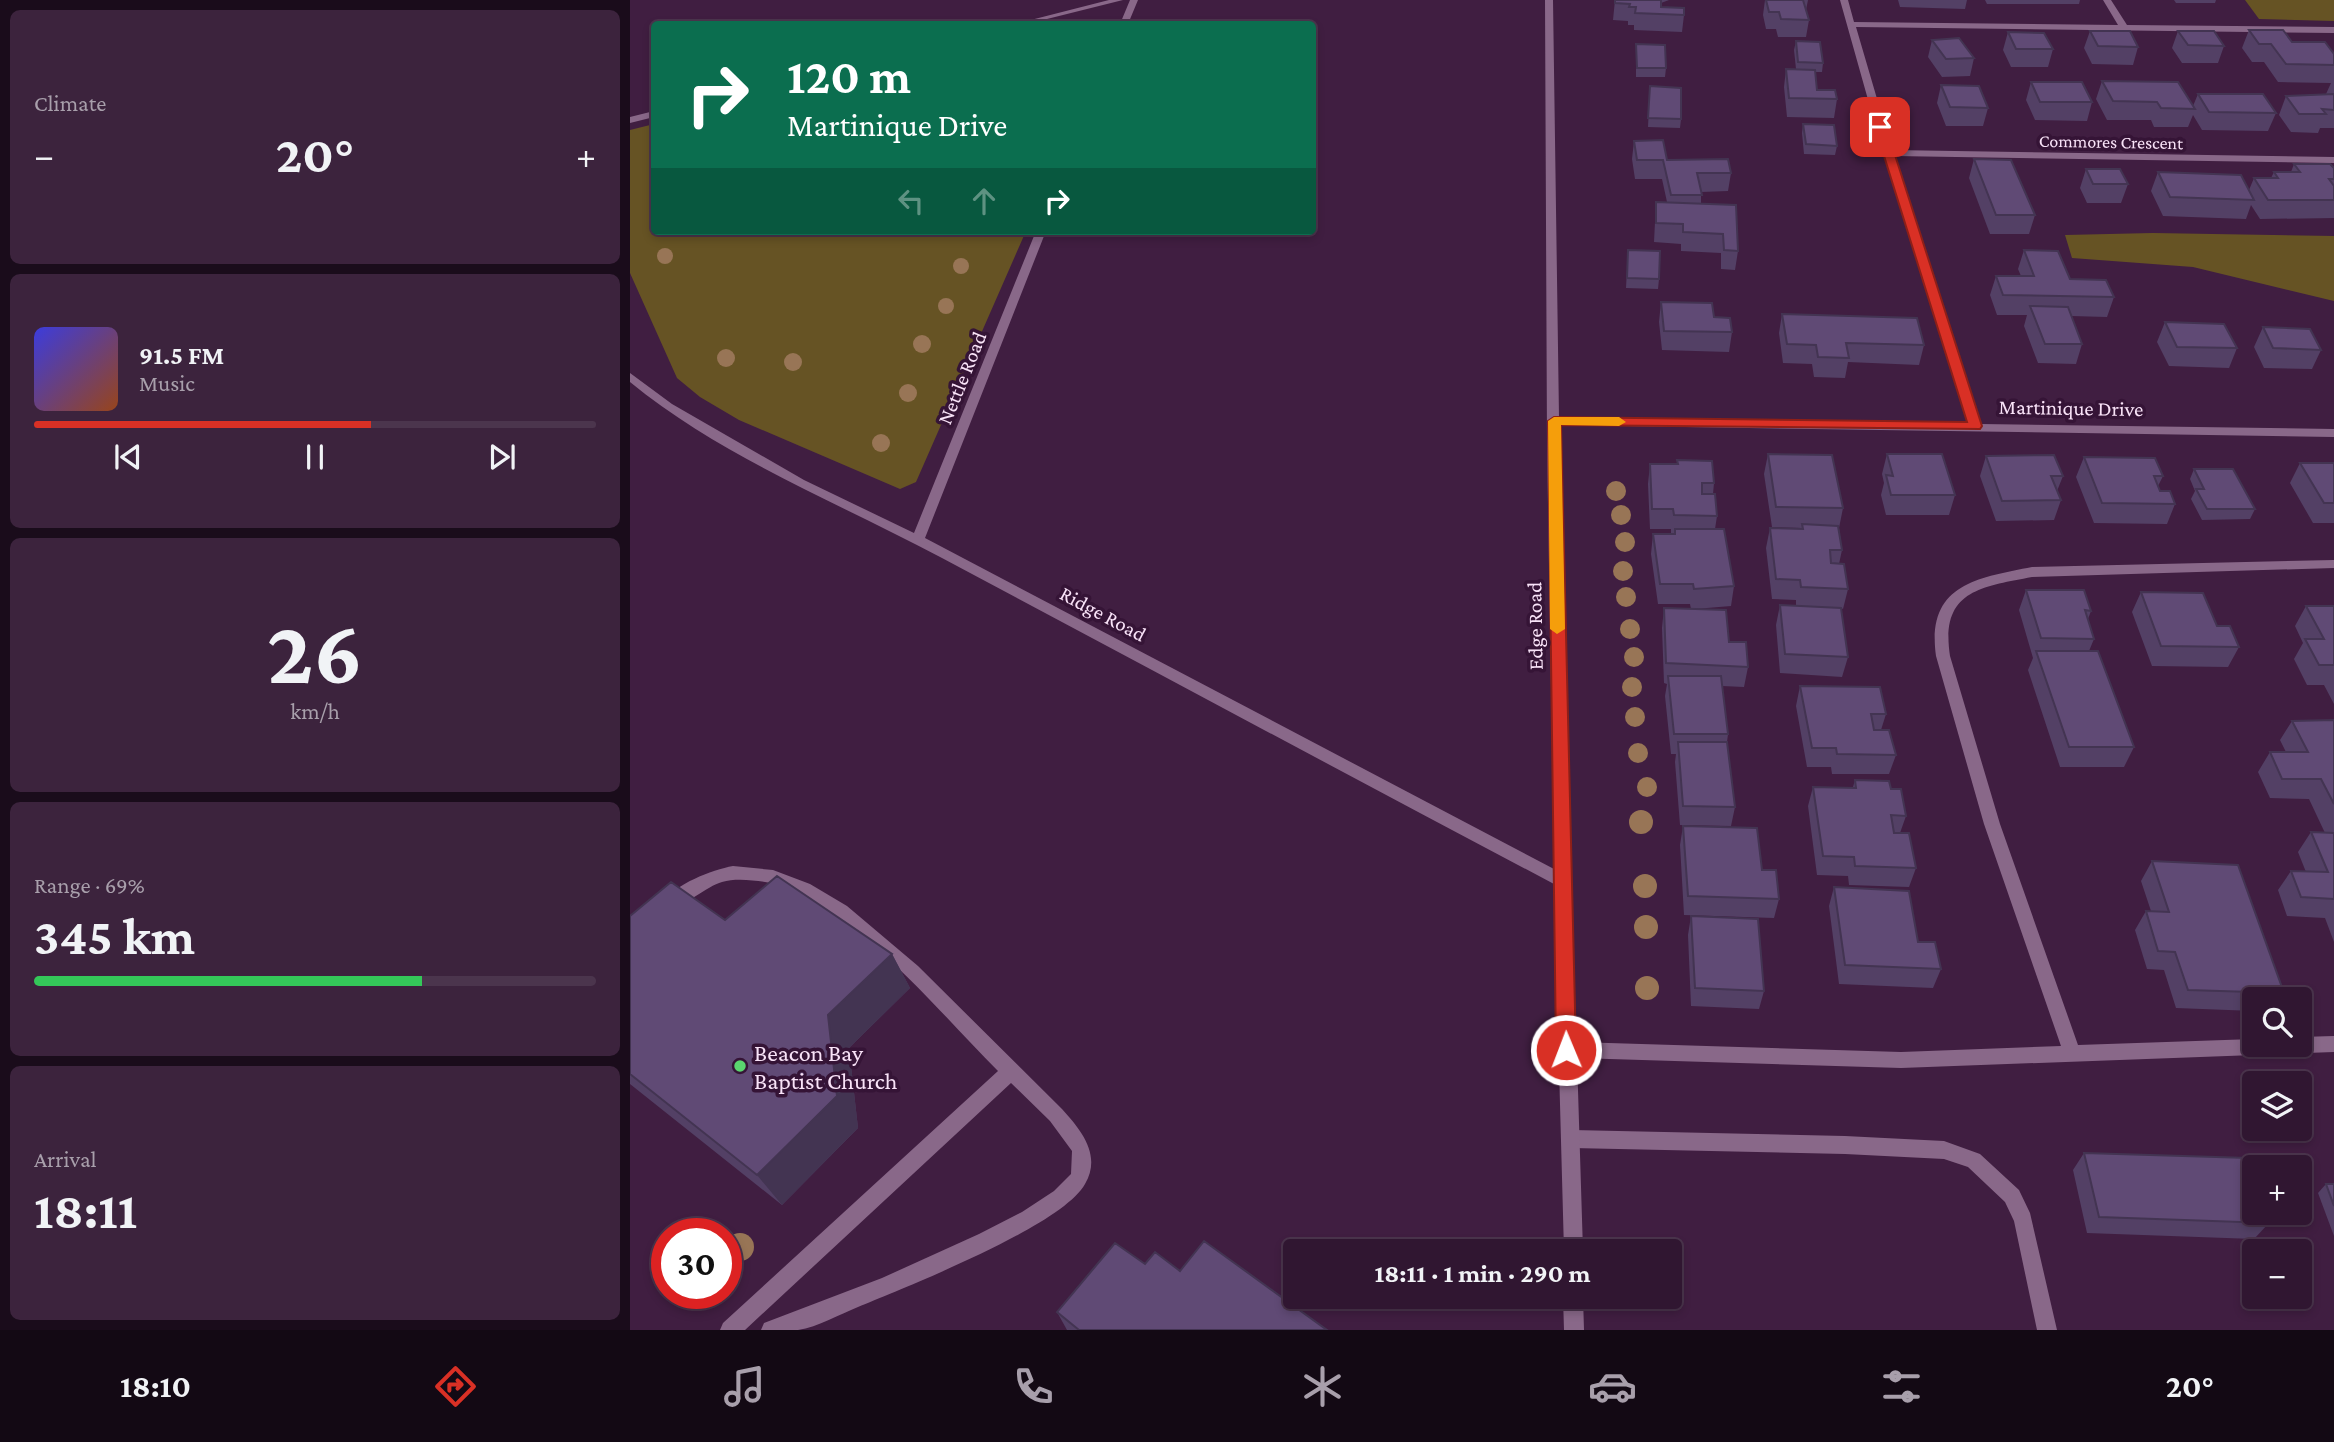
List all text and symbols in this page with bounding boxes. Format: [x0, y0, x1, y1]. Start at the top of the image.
icon: right [672, 49, 763, 140]
text: 120 m [787, 49, 911, 104]
text: Climate [34, 90, 106, 116]
pin [1850, 97, 1910, 157]
text: Martinique Drive [787, 107, 1007, 143]
icon: arrive [1861, 108, 1899, 146]
text: 20° [276, 125, 354, 183]
street label: Commores Crescent [2039, 131, 2184, 153]
text: − [34, 134, 54, 176]
text: + [576, 134, 596, 176]
icon: left [892, 182, 930, 220]
icon: ahead [965, 182, 1003, 220]
icon: right [1038, 182, 1076, 220]
street label: Nettle Road [933, 328, 991, 428]
text: 91.5 FM [139, 341, 224, 370]
text: Music [139, 370, 195, 396]
street label: Martinique Drive [1999, 395, 2143, 421]
icon: previous [109, 438, 147, 476]
icon: pause [296, 438, 334, 476]
icon: next [483, 438, 521, 476]
street label: Ridge Road [1056, 581, 1150, 647]
street label: Edge Road [1522, 582, 1548, 670]
text: 26 [267, 601, 363, 703]
text: km/h [290, 698, 340, 724]
text: Range · 69% [34, 872, 145, 898]
text: 345 km [34, 907, 195, 965]
map controls [2242, 987, 2312, 1309]
button: search [2242, 987, 2312, 1057]
position arrow [1529, 1013, 1603, 1087]
place label: Beacon Bay Baptist Church [754, 1039, 898, 1094]
marker: Beacon Bay Baptist Church [732, 1058, 748, 1074]
button: layers [2242, 1071, 2312, 1141]
text: Arrival [34, 1146, 97, 1172]
button: + [2242, 1155, 2312, 1225]
text: 18:11 [34, 1181, 137, 1239]
speed limit sign: 30 [651, 1218, 742, 1309]
button: − [2242, 1239, 2312, 1309]
text: 18:11 · 1 min · 290 m [1374, 1259, 1591, 1288]
icon: directions [431, 1362, 480, 1411]
icon: music [720, 1362, 769, 1411]
icon: phone [1009, 1362, 1058, 1411]
icon: climate [1298, 1362, 1347, 1411]
icon: car [1588, 1362, 1637, 1411]
icon: filters [1877, 1362, 1926, 1411]
text: 18:10 [120, 1368, 191, 1404]
text: 20° [2166, 1368, 2214, 1404]

